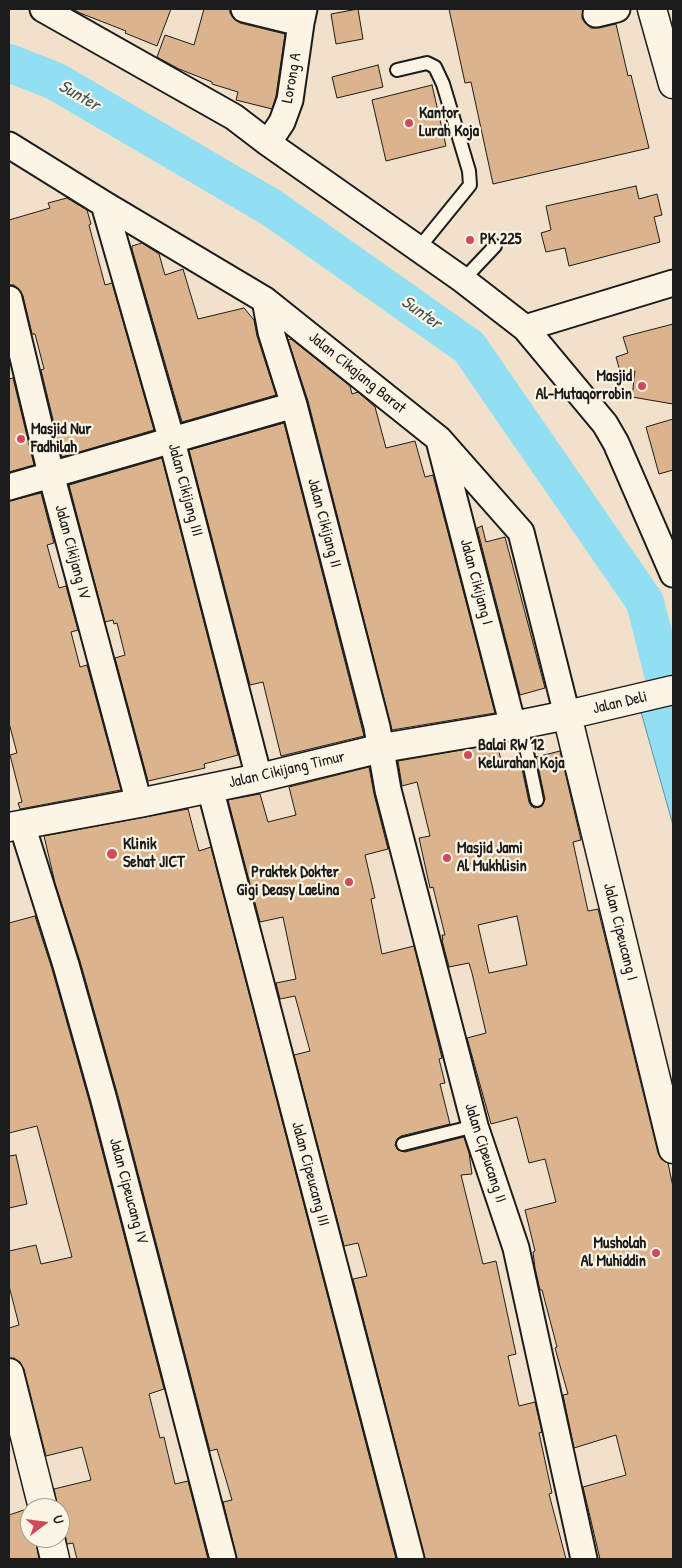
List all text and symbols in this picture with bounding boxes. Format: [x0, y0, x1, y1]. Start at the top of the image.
street label: Lorong A [278, 51, 306, 105]
water label: Sunter [55, 76, 103, 116]
place label: Kantor Lurah Koja [419, 104, 479, 142]
marker: Kantor Lurah Koja [403, 117, 415, 129]
place label: PK 225 [480, 230, 521, 250]
marker: PK 225 [464, 234, 476, 246]
water label: Sunter [397, 292, 445, 334]
street label: Jalan Cikajang Barat [305, 328, 409, 418]
place label: Masjid Al-Mutaqorrobin [536, 367, 632, 405]
marker: Masjid Al-Mutaqorrobin [636, 380, 648, 392]
place label: Masjid Nur Fadhilah [31, 420, 91, 458]
marker: Masjid Nur Fadhilah [15, 433, 27, 445]
street label: Jalan Cikijang III [163, 441, 207, 539]
street label: Jalan Cikijang II [303, 476, 345, 570]
street label: Jalan Cikijang IV [50, 503, 94, 601]
street label: Jalan Cikijang I [455, 537, 497, 627]
street label: Jalan Deli [591, 687, 649, 719]
place label: Balai RW 12 Kelurahan Koja [478, 736, 565, 774]
street label: Jalan Cikijang Timur [227, 747, 347, 793]
marker: Balai RW 12 Kelurahan Koja [462, 749, 474, 761]
place label: Klinik Sehat JICT [123, 835, 185, 873]
place label: Masjid Jami Al Mukhlisin [457, 839, 527, 877]
marker: Klinik Sehat JICT [105, 847, 119, 861]
marker: Masjid Jami Al Mukhlisin [441, 852, 453, 864]
place label: Praktek Dokter Gigi Deasy Laelina [237, 863, 339, 901]
marker: Praktek Dokter Gigi Deasy Laelina [343, 876, 355, 888]
street label: Jalan Cipeucang I [599, 881, 641, 983]
street label: Jalan Cipeucang II [460, 1101, 510, 1205]
street label: Jalan Cipeucang III [287, 1120, 333, 1228]
street label: Jalan Cipeucang IV [105, 1136, 151, 1246]
place label: Musholah Al Muhiddin [581, 1234, 646, 1272]
marker: Musholah Al Muhiddin [650, 1247, 662, 1259]
north arrow [20, 1498, 70, 1548]
text: U [49, 1513, 69, 1525]

